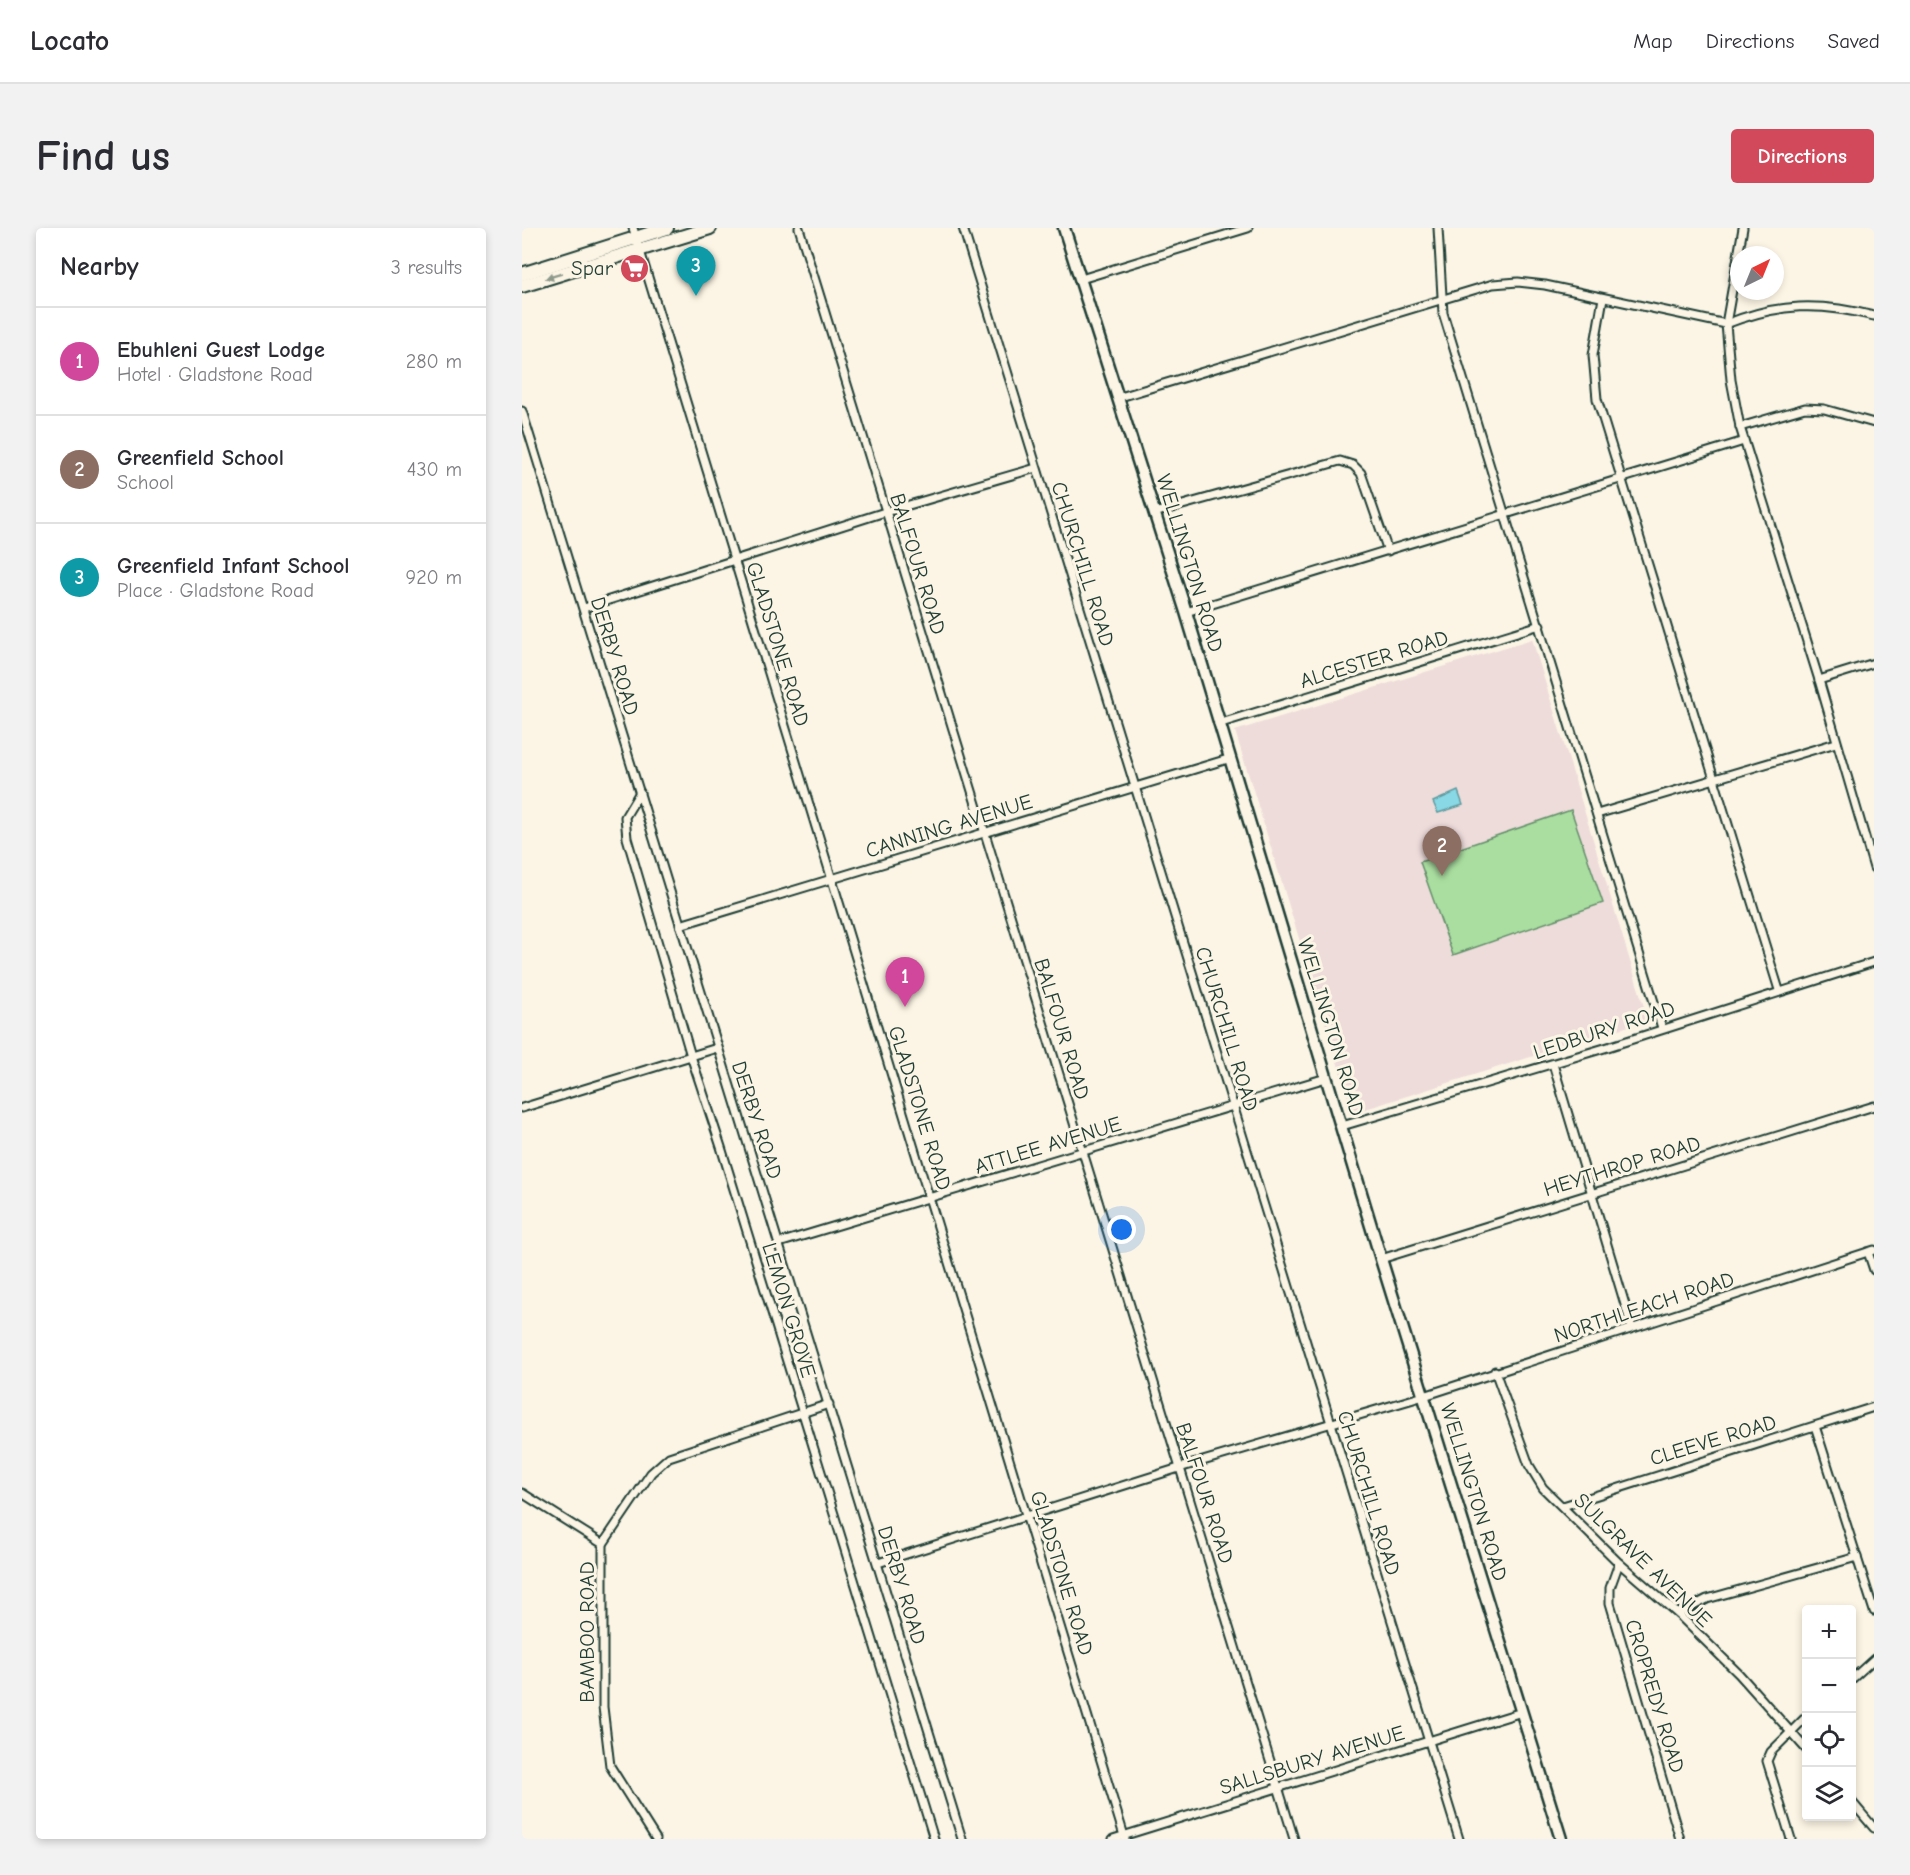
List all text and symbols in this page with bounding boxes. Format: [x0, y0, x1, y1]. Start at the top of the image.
text: Locato [30, 25, 109, 57]
text: Map [1633, 29, 1673, 53]
text: Directions [1706, 29, 1795, 53]
text: Saved [1828, 29, 1880, 53]
button: Directions [1731, 129, 1874, 183]
text: Find us [36, 132, 170, 181]
north arrow [1730, 246, 1784, 300]
pin: 3 [676, 247, 716, 296]
text: Nearby [60, 252, 139, 282]
supermarket icon: Spar [618, 252, 650, 284]
text: 3 results [391, 256, 462, 279]
place label: Spar [571, 256, 614, 280]
one-way arrow [545, 272, 563, 281]
text: Ebuhleni Guest Lodge [117, 337, 325, 363]
text: 1 [76, 350, 83, 373]
text: 280 m [406, 350, 462, 373]
text: Hotel · Gladstone Road [117, 363, 313, 386]
text: Greenfield School [117, 445, 284, 471]
text: 2 [75, 458, 84, 481]
text: 430 m [407, 458, 462, 481]
text: School [117, 471, 174, 494]
street label: WELLINGTON ROAD [1152, 471, 1228, 655]
street label: CHURCHILL ROAD [1047, 479, 1119, 649]
street label: BALFOUR ROAD [885, 491, 951, 637]
text: Greenfield Infant School [117, 553, 350, 579]
street label: GLADSTONE ROAD [742, 559, 814, 729]
text: 3 [75, 566, 84, 589]
text: 920 m [406, 566, 462, 589]
text: Place · Gladstone Road [117, 579, 314, 602]
street label: DERBY ROAD [586, 594, 644, 718]
street label: ALCESTER ROAD [1297, 625, 1451, 693]
street label: CANNING AVENUE [863, 789, 1035, 863]
pin: 2 [1422, 826, 1462, 876]
street label: WELLINGTON ROAD [1293, 935, 1369, 1119]
street label: CHURCHILL ROAD [1191, 944, 1263, 1114]
street label: BALFOUR ROAD [1029, 956, 1095, 1102]
pin: 1 [886, 958, 925, 1007]
street label: LEDBURY ROAD [1530, 996, 1678, 1064]
street label: GLADSTONE ROAD [884, 1023, 956, 1193]
street label: DERBY ROAD [727, 1058, 787, 1182]
street label: ATTLEE AVENUE [972, 1111, 1124, 1179]
street label: HEYTHROP ROAD [1541, 1131, 1703, 1201]
your location [1107, 1215, 1136, 1244]
street label: LEMON GROVE [757, 1240, 821, 1380]
street label: NORTHLEACH ROAD [1551, 1267, 1737, 1347]
street label: WELLINGTON ROAD [1436, 1400, 1512, 1584]
street label: CHURCHILL ROAD [1333, 1408, 1405, 1578]
street label: CLEEVE ROAD [1647, 1409, 1779, 1471]
street label: BALFOUR ROAD [1171, 1420, 1239, 1566]
street label: GLADSTONE ROAD [1026, 1488, 1098, 1658]
street label: SULGRAVE AVENUE [1569, 1488, 1717, 1632]
street label: DERBY ROAD [873, 1523, 931, 1647]
street label: BAMBOO ROAD [575, 1561, 599, 1703]
map controls [1802, 1605, 1856, 1821]
button: + [1802, 1605, 1856, 1659]
street label: CROPREDY ROAD [1620, 1616, 1690, 1776]
button: − [1802, 1659, 1856, 1713]
button: locate [1802, 1713, 1856, 1767]
street label: SALLSBURY AVENUE [1217, 1720, 1407, 1800]
button: layers [1802, 1767, 1856, 1821]

